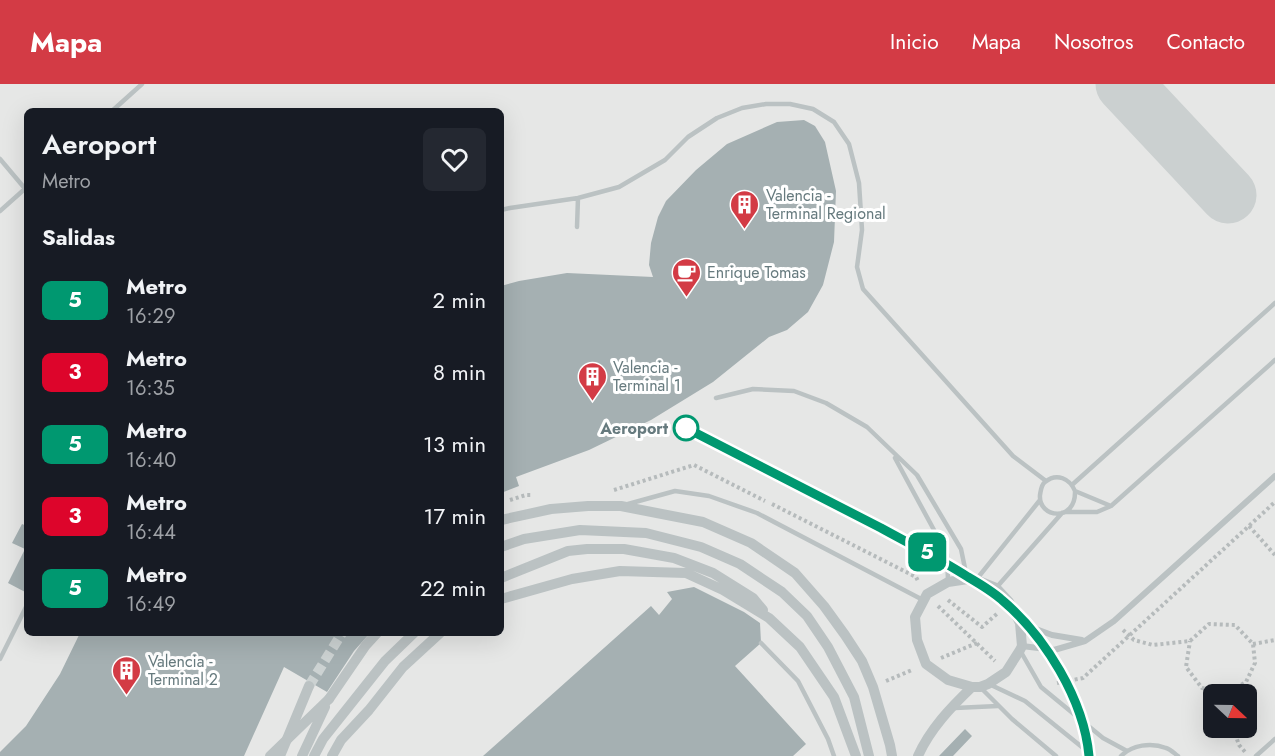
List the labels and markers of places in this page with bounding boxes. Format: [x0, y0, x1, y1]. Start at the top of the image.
place label: Valencia - Terminal Regional [766, 184, 886, 225]
building icon: Valencia - Terminal Regional [729, 188, 761, 230]
cafe icon: Enrique Tomas [670, 256, 702, 298]
place label: Enrique Tomas [707, 261, 806, 284]
place label: Valencia - Terminal 1 [613, 356, 681, 397]
building icon: Valencia - Terminal 1 [576, 360, 608, 402]
marker: Aeroport [673, 415, 699, 441]
place label: Aeroport [599, 417, 669, 440]
place label: Valencia - Terminal 2 [148, 650, 218, 691]
building icon: Valencia - Terminal 2 [111, 654, 143, 696]

